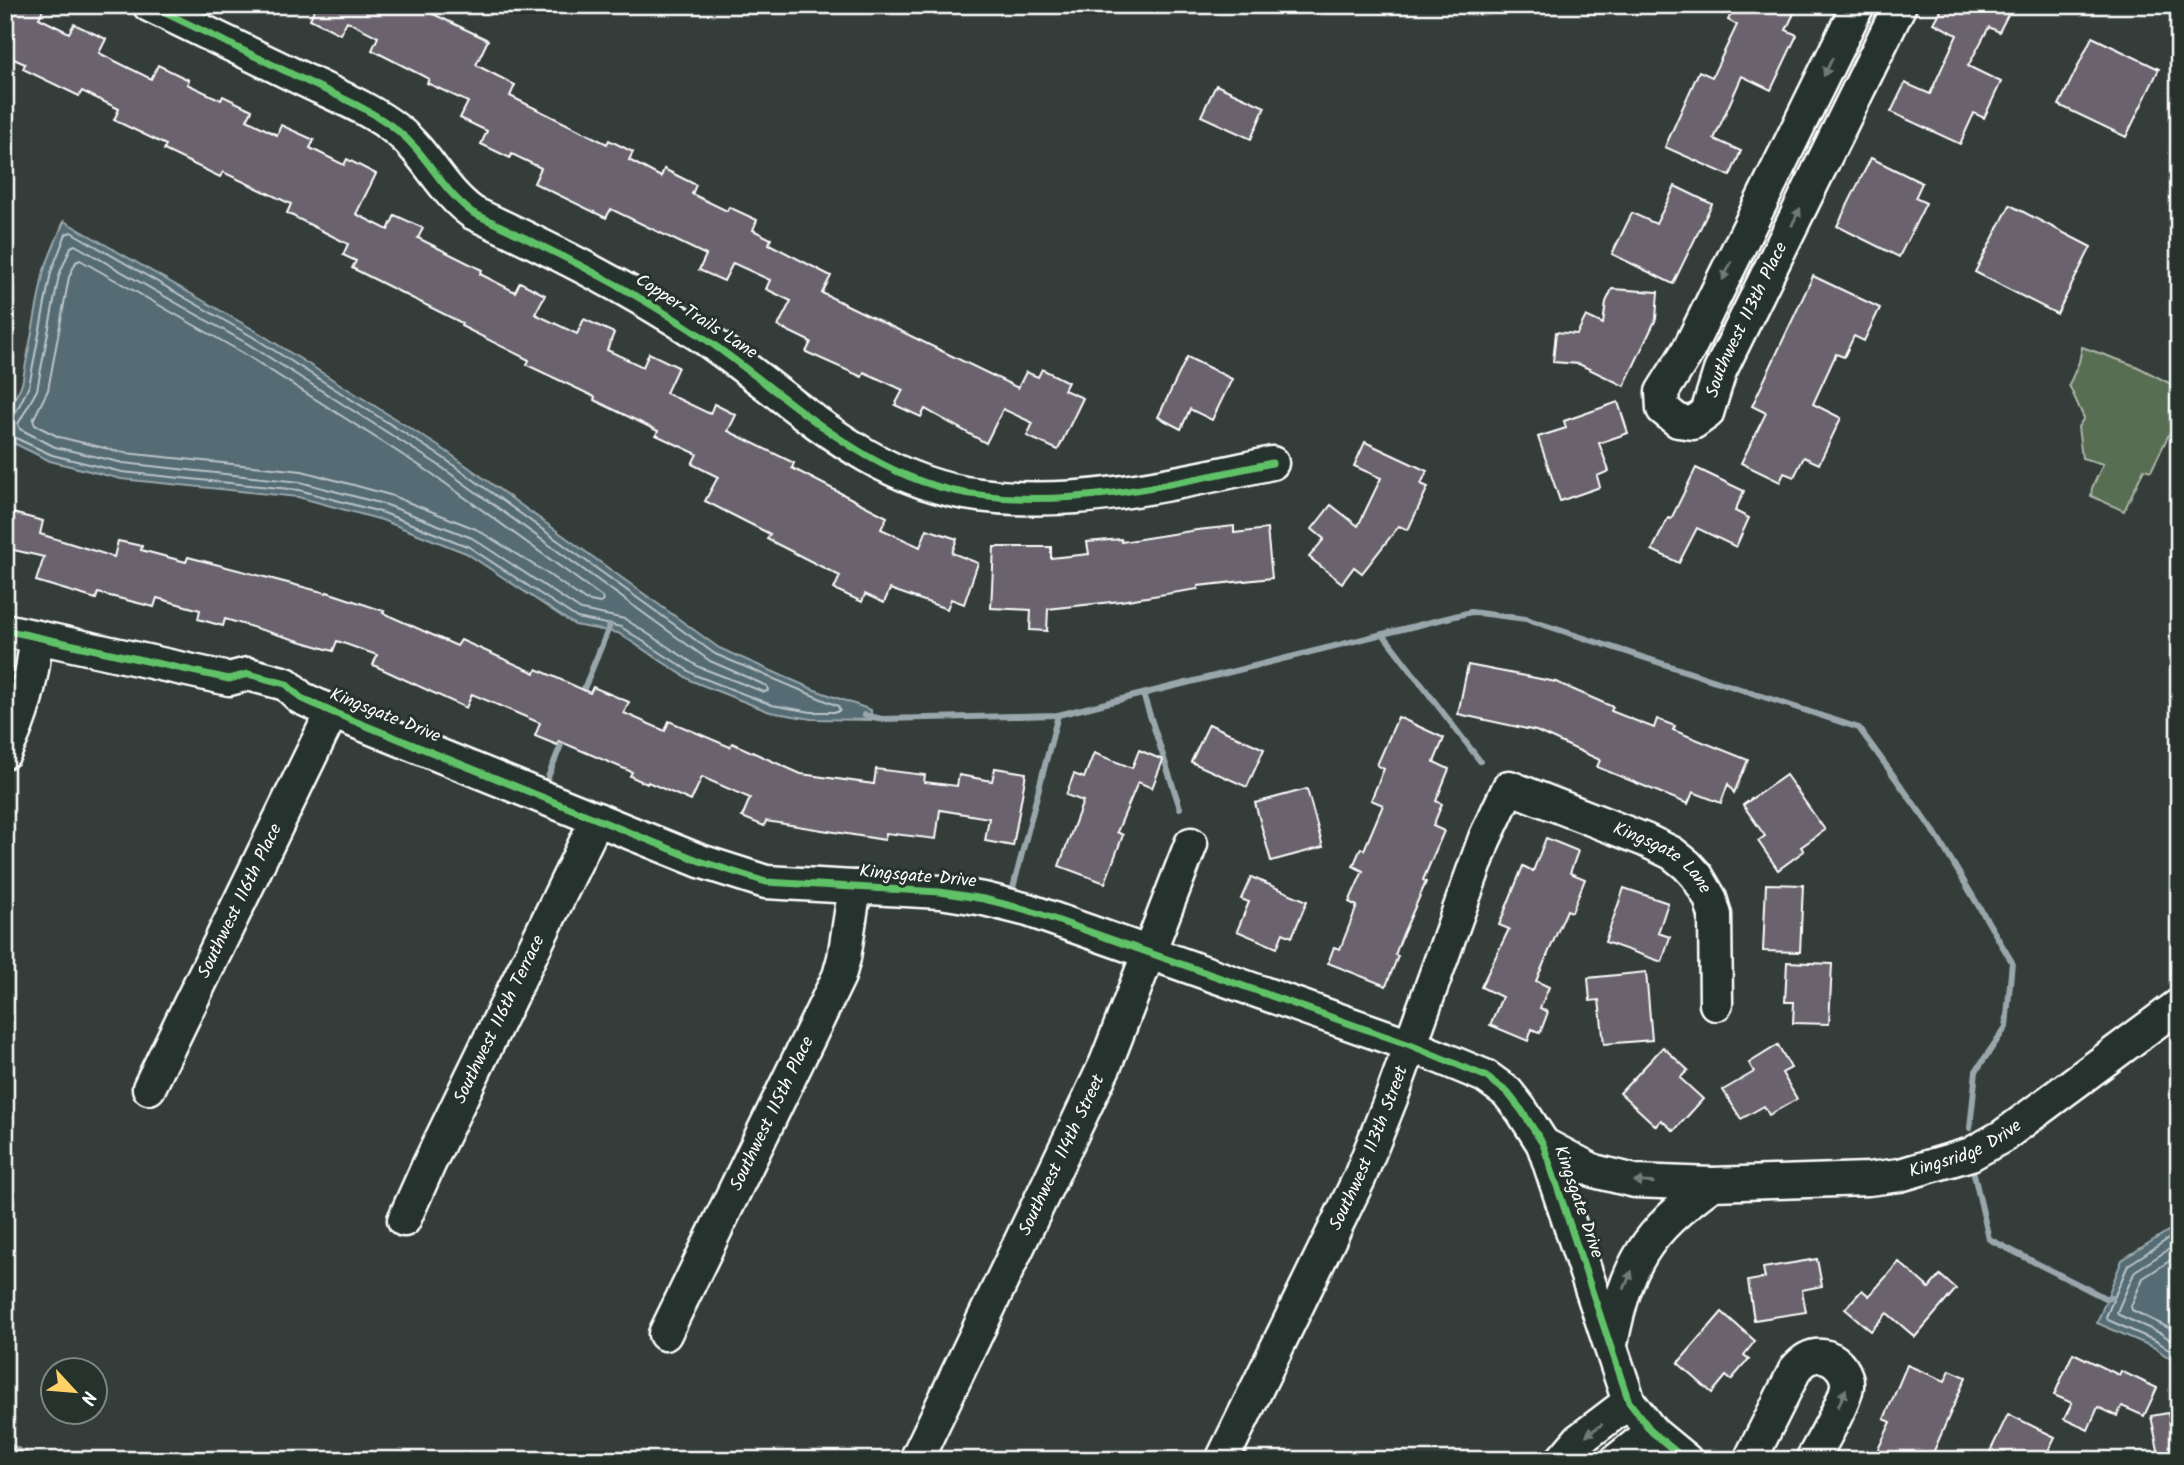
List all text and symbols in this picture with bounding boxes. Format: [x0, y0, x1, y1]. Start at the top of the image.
one-way arrow [1822, 57, 1833, 77]
one-way arrow [1791, 207, 1802, 227]
street label: Southwest 113th Place [1698, 237, 1796, 401]
one-way arrow [1722, 261, 1733, 281]
street label: Copper Trails Lane [629, 266, 763, 368]
street label: Kingsgate Drive [325, 681, 445, 751]
street label: Kingsgate Lane [1608, 814, 1719, 899]
street label: Southwest 116th Place [190, 819, 290, 983]
street label: Kingsgate Drive [858, 857, 978, 897]
street label: Southwest 116th Terrace [446, 930, 553, 1109]
street label: Southwest 115th Place [722, 1031, 822, 1196]
street label: Southwest 113th Street [1322, 1061, 1417, 1235]
street label: Southwest 114th Street [1011, 1069, 1113, 1241]
street label: Kingsridge Drive [1905, 1112, 2028, 1186]
street label: Kingsgate Drive [1545, 1142, 1611, 1262]
one-way arrow [1633, 1176, 1655, 1187]
one-way arrow [1622, 1269, 1633, 1290]
north arrow [38, 1356, 108, 1426]
text: N [71, 1386, 104, 1410]
one-way arrow [1837, 1388, 1848, 1409]
one-way arrow [1584, 1423, 1604, 1436]

